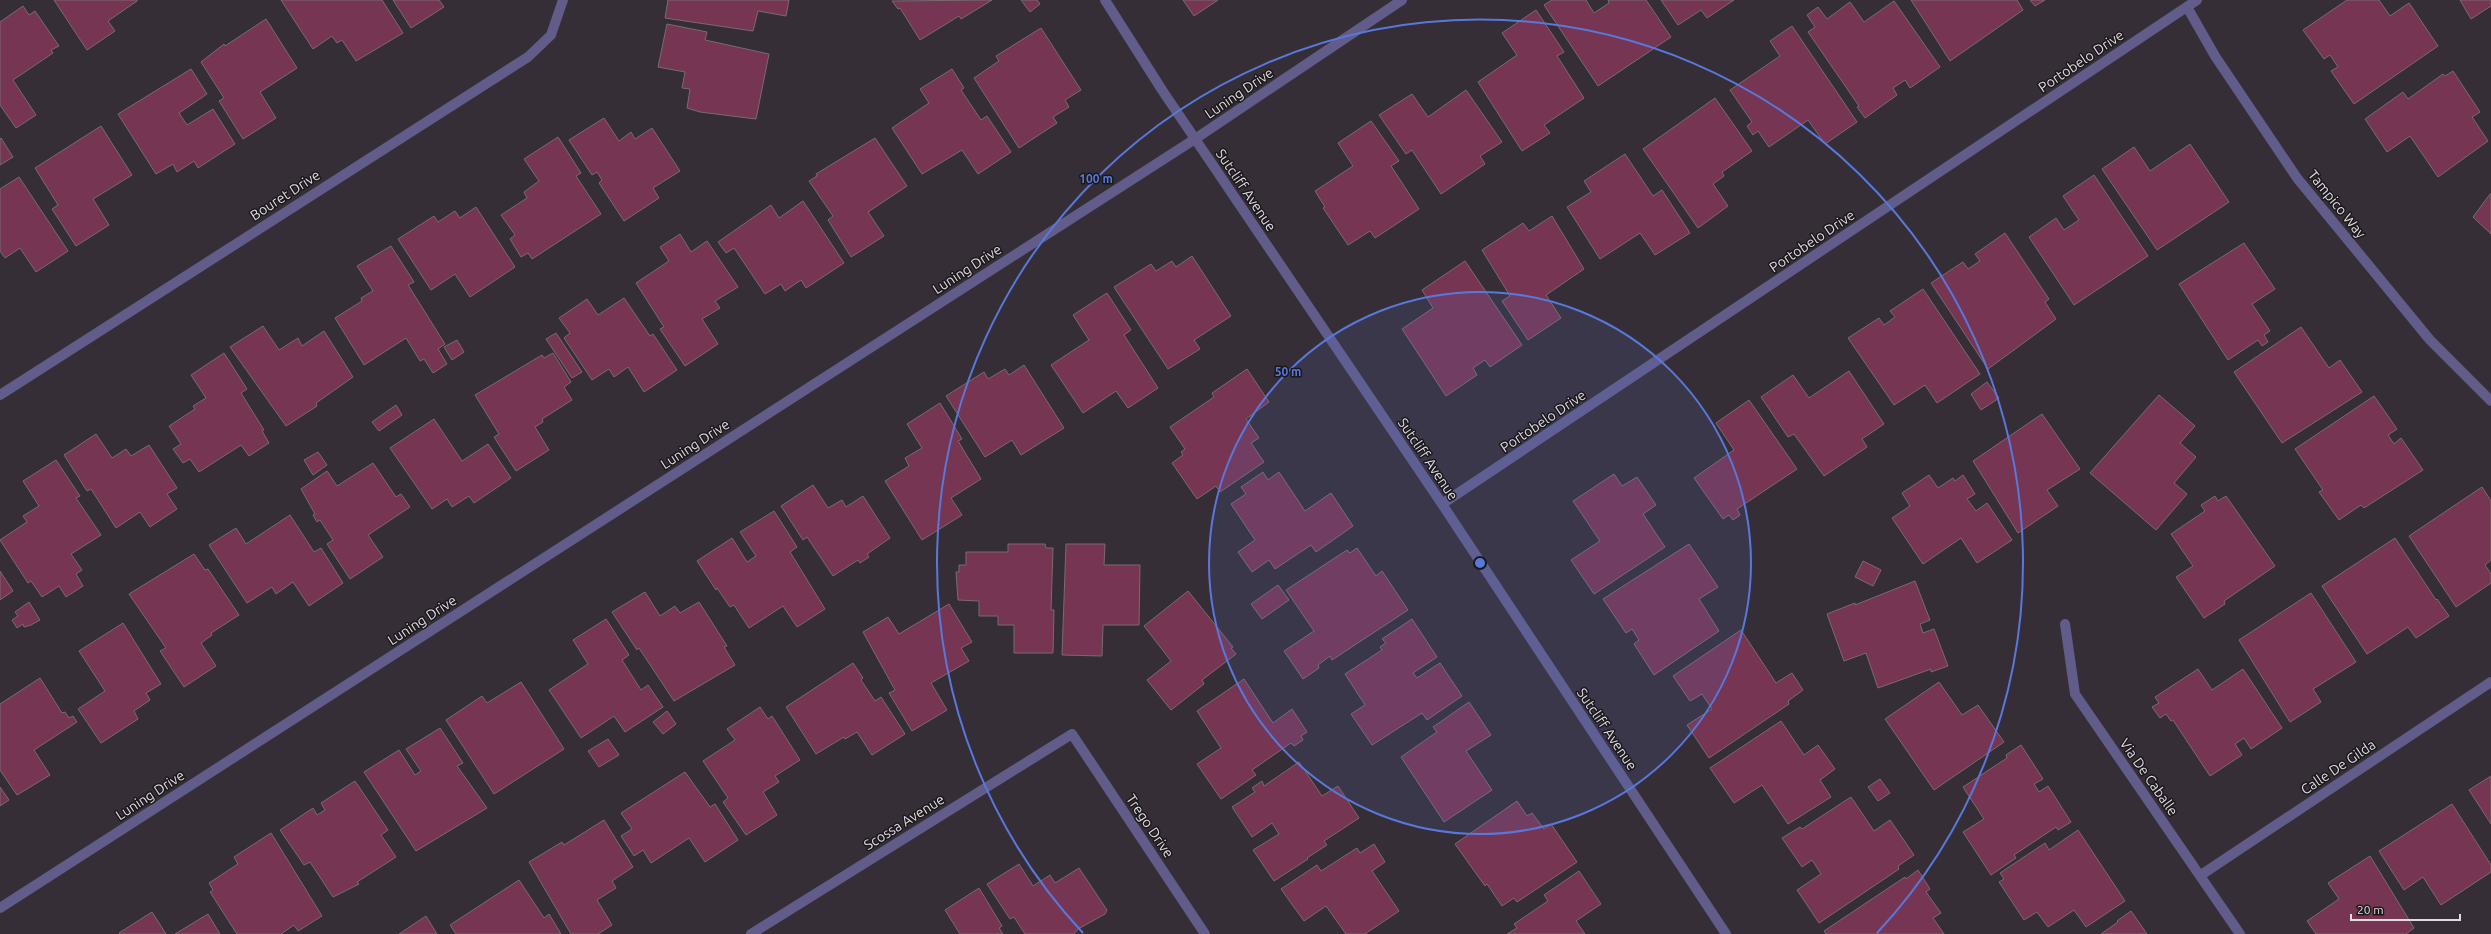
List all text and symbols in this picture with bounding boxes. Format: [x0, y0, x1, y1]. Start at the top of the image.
street label: Portobelo Drive [2035, 27, 2127, 95]
street label: Luning Drive [1202, 64, 1276, 122]
street label: Sutcliff Avenue [1213, 146, 1279, 234]
street label: Bouret Drive [247, 167, 323, 223]
street label: Tampico Way [2305, 167, 2369, 241]
text: 100 m [1079, 172, 1113, 185]
street label: Portobelo Drive [1766, 207, 1858, 275]
street label: Luning Drive [930, 241, 1004, 297]
text: 50 m [1275, 365, 1301, 378]
street label: Portobelo Drive [1497, 387, 1589, 455]
street label: Sutcliff Avenue [1395, 415, 1461, 503]
street label: Luning Drive [658, 416, 732, 472]
centre of rings [1473, 556, 1487, 570]
street label: Luning Drive [385, 592, 459, 648]
street label: Sutcliff Avenue [1574, 685, 1640, 773]
street label: Via De Caballe [2117, 735, 2181, 819]
street label: Calle De Gilda [2298, 736, 2378, 798]
street label: Luning Drive [113, 767, 187, 823]
street label: Scossa Avenue [861, 791, 947, 853]
street label: Trego Drive [1123, 791, 1177, 861]
scale bar [2351, 896, 2460, 922]
text: 20 m [2357, 903, 2384, 916]

